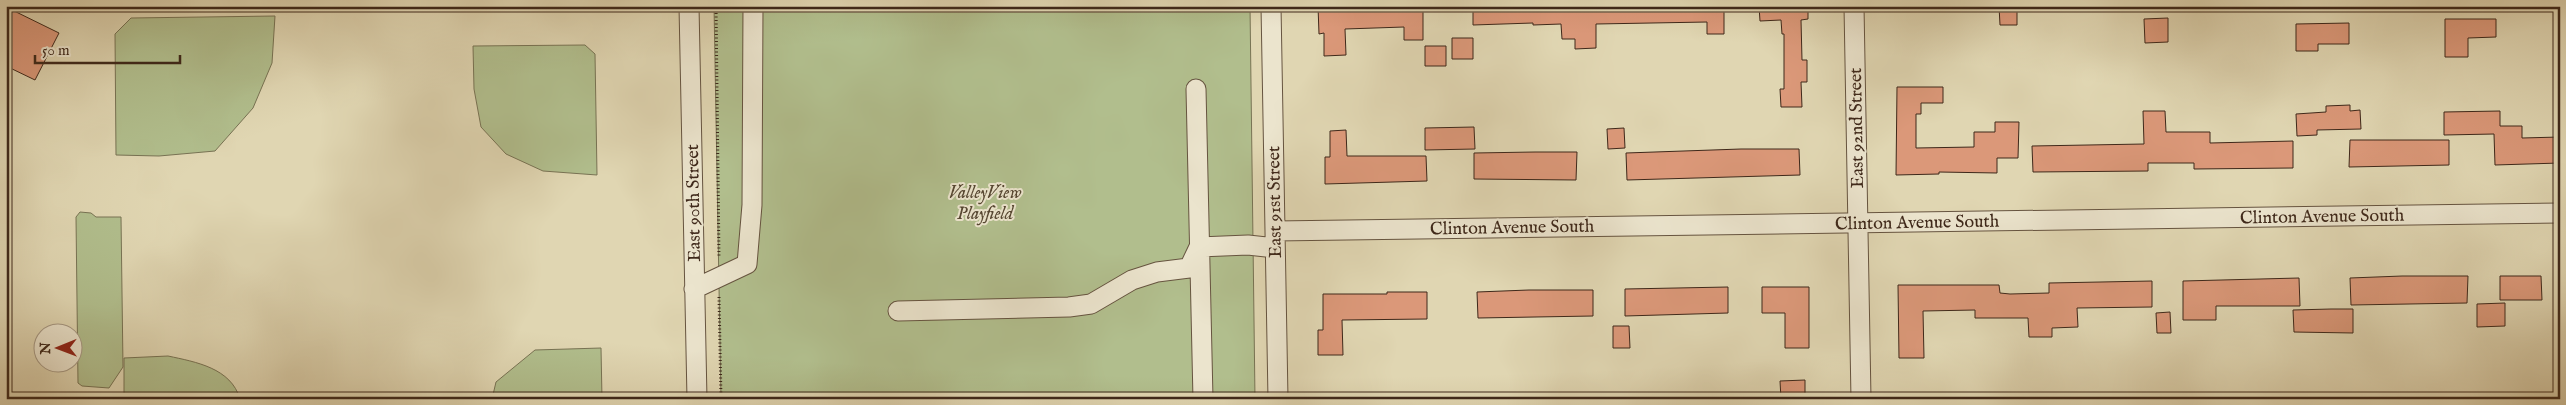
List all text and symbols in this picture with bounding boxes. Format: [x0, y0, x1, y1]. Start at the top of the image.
scale bar [35, 32, 180, 64]
text: 50 m [42, 41, 70, 60]
street label: East 92nd Street [1845, 67, 1870, 189]
street label: East 90th Street [682, 144, 707, 262]
street label: East 91st Street [1263, 146, 1288, 258]
park label: ValleyView Playfield [949, 182, 1022, 226]
street label: Clinton Avenue South [2240, 205, 2405, 230]
street label: Clinton Avenue South [1835, 211, 2000, 236]
street label: Clinton Avenue South [1430, 216, 1595, 241]
north arrow [32, 322, 82, 372]
text: N [37, 342, 55, 355]

